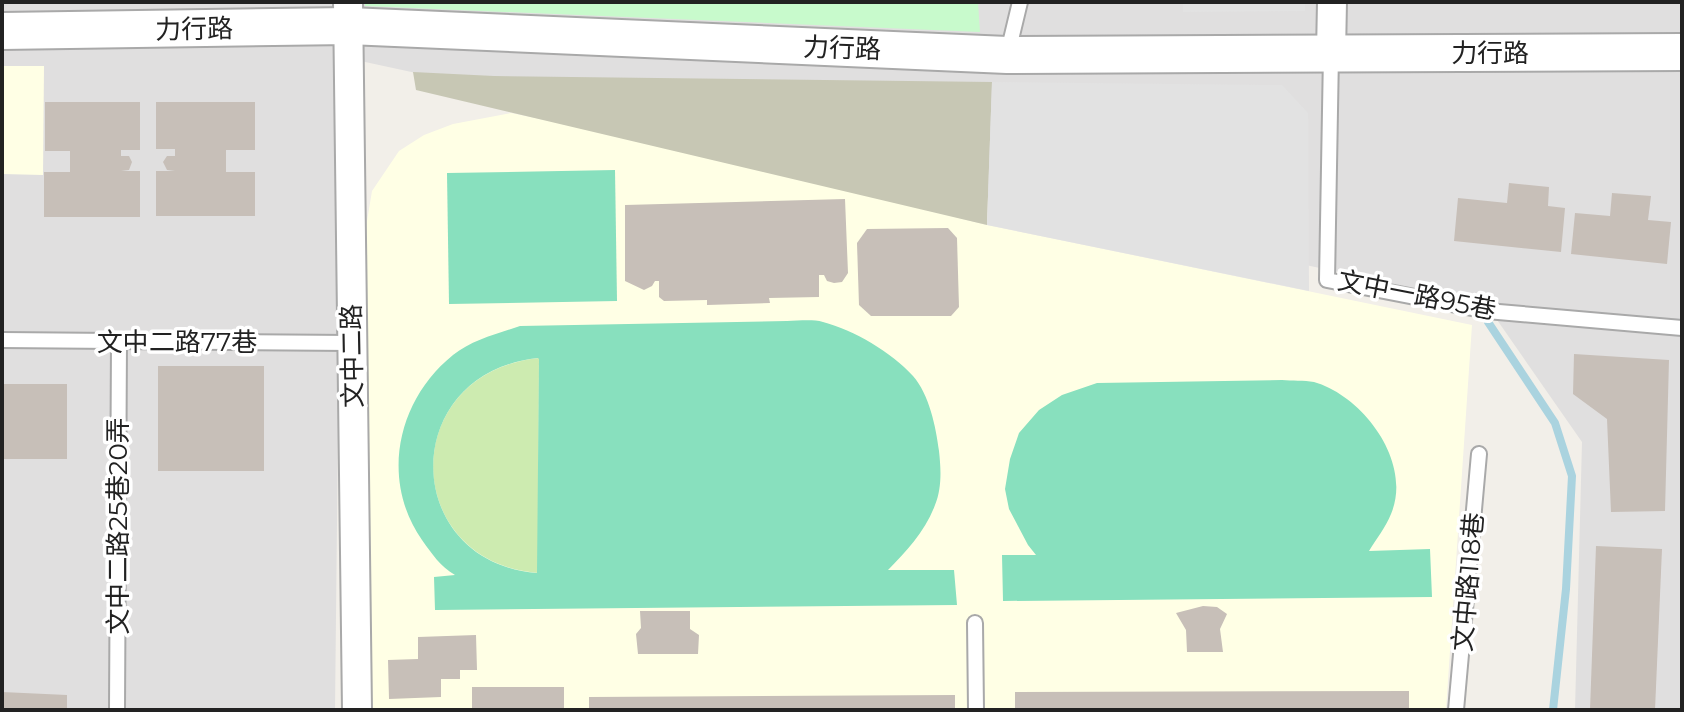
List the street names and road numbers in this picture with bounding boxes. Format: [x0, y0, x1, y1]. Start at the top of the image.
street label: 力行路 [155, 12, 233, 46]
street label: 力行路 [802, 31, 882, 65]
street label: 力行路 [1451, 37, 1529, 69]
street label: 文中一路95巷 [1335, 264, 1499, 326]
street label: 文中二路 [335, 304, 369, 408]
street label: 文中二路77巷 [97, 326, 257, 358]
street label: 文中二路25巷20弄 [102, 417, 134, 635]
street label: 文中路118巷 [1446, 511, 1490, 653]

